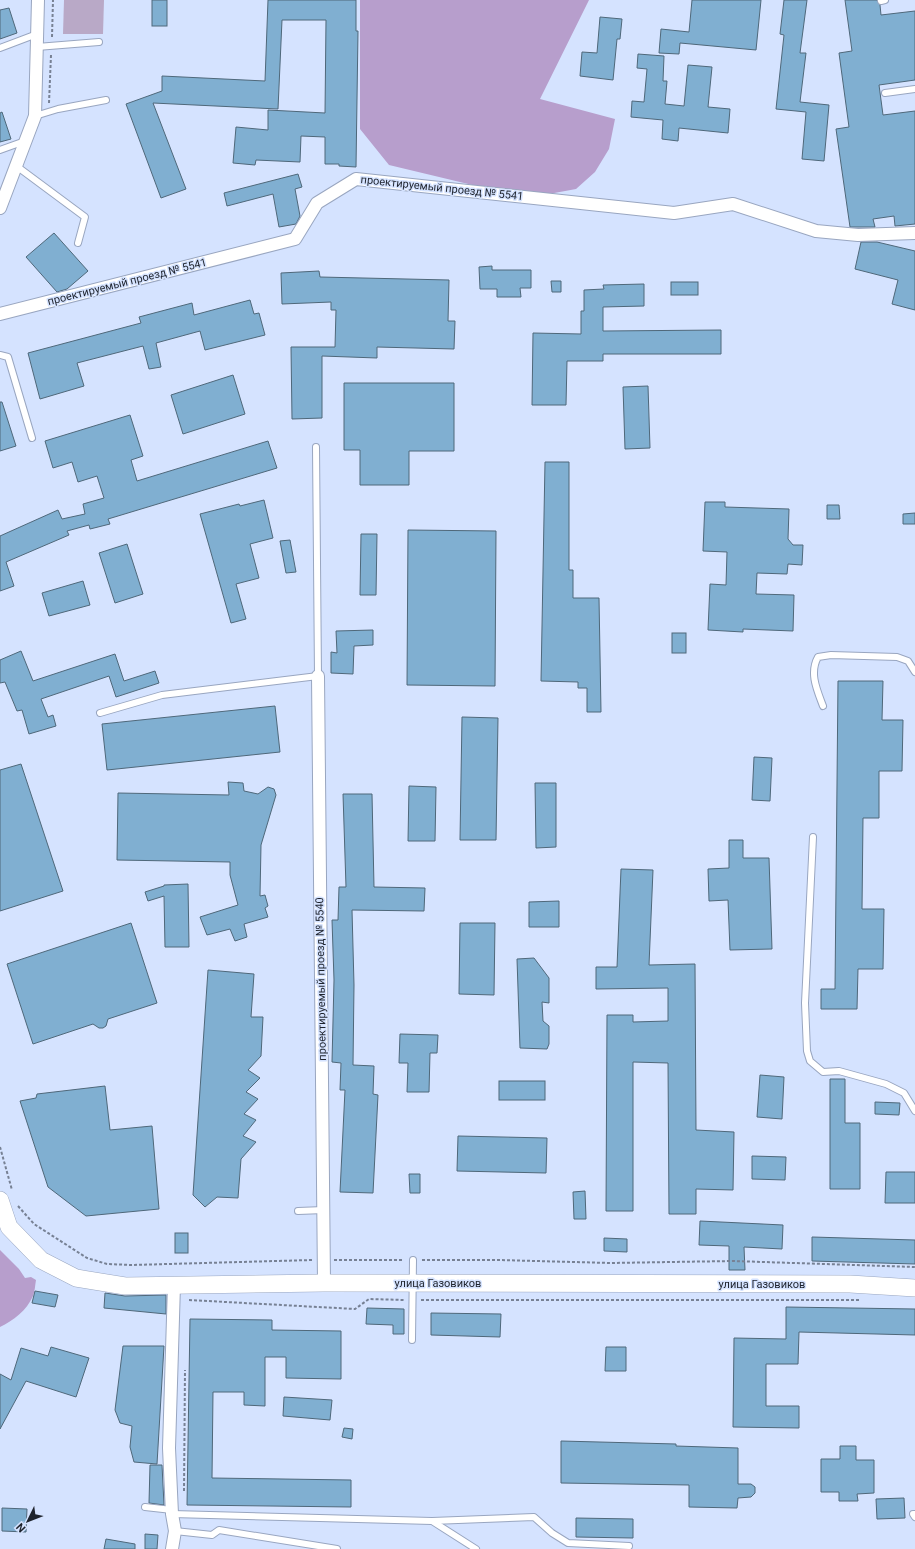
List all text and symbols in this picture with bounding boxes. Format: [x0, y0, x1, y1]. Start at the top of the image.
street label: проектируемый проезд № 5541 [360, 173, 524, 203]
street label: проектируемый проезд № 5541 [46, 256, 208, 308]
street label: проектируемый проезд № 5540 [313, 897, 329, 1061]
street label: улица Газовиков [395, 1277, 481, 1290]
street label: улица Газовиков [719, 1278, 805, 1291]
north arrow [8, 1501, 48, 1541]
text: N [13, 1520, 28, 1535]

